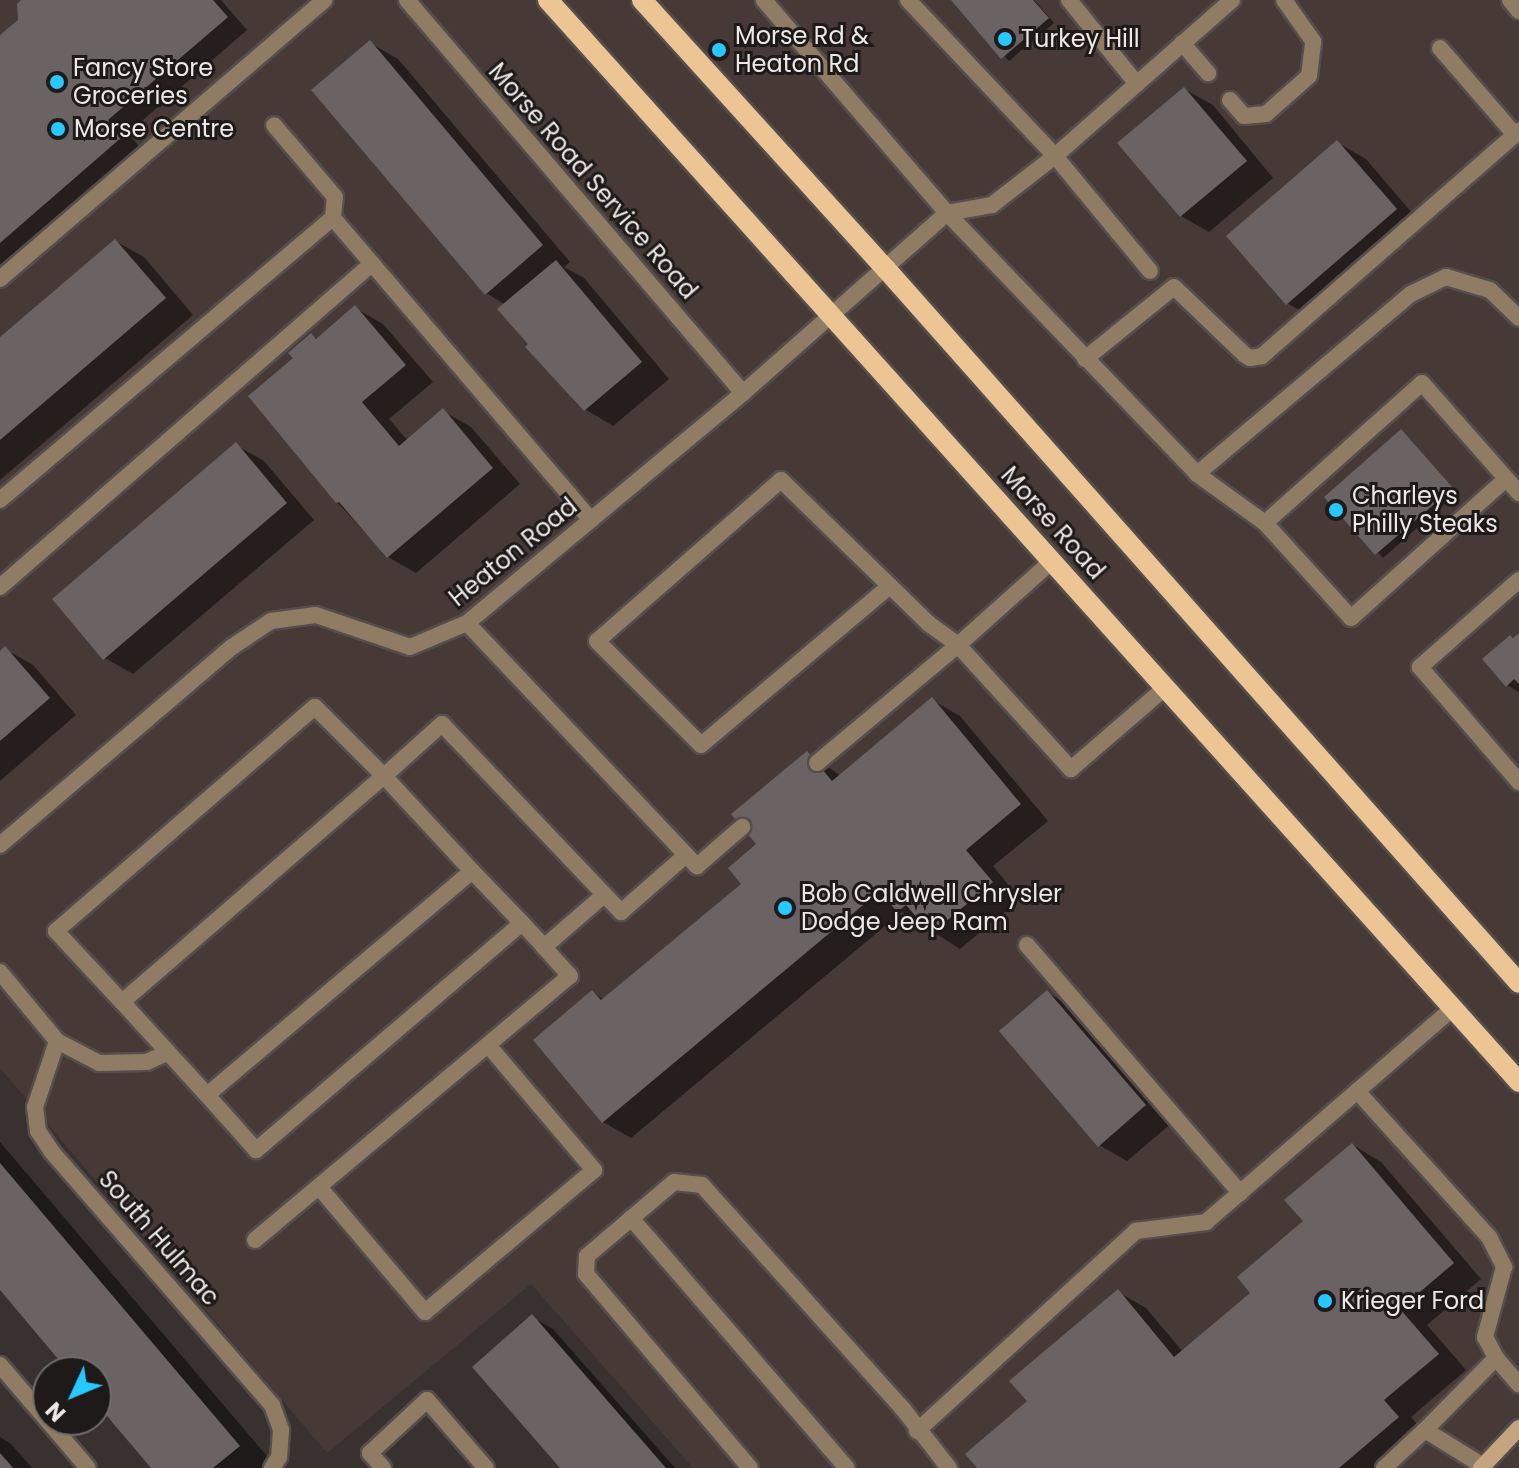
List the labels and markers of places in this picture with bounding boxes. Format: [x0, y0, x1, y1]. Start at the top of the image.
place label: Morse Rd & Heaton Rd [735, 22, 869, 78]
place label: Turkey Hill [1021, 25, 1140, 53]
marker: Turkey Hill [996, 30, 1014, 48]
marker: Morse Rd & Heaton Rd [710, 41, 728, 59]
place label: Fancy Store Groceries [73, 54, 213, 110]
marker: Fancy Store Groceries [48, 73, 66, 91]
place label: Morse Centre [74, 115, 234, 143]
marker: Morse Centre [49, 120, 67, 138]
place label: Charleys Philly Steaks [1352, 482, 1498, 538]
marker: Charleys Philly Steaks [1327, 501, 1345, 519]
place label: Bob Caldwell Chrysler Dodge Jeep Ram [801, 880, 1062, 936]
marker: Bob Caldwell Chrysler Dodge Jeep Ram [776, 899, 794, 917]
place label: Krieger Ford [1341, 1287, 1484, 1315]
marker: Krieger Ford [1316, 1292, 1334, 1310]

